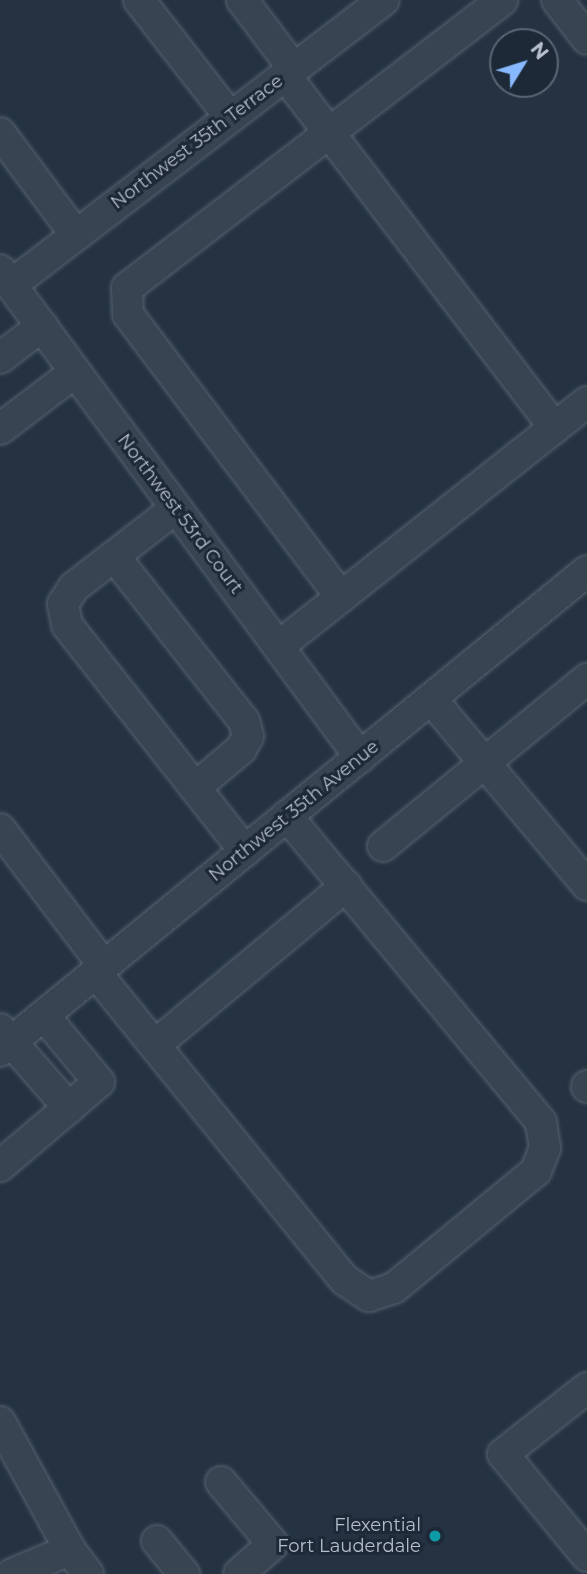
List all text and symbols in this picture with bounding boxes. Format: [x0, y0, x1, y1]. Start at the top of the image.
north arrow [489, 28, 559, 98]
text: N [526, 38, 553, 64]
street label: Northwest 35th Terrace [107, 70, 287, 214]
street label: Northwest 53rd Court [113, 430, 247, 598]
street label: Northwest 35th Avenue [205, 736, 383, 886]
place label: Flexential Fort Lauderdale [277, 1515, 421, 1558]
marker: Flexential Fort Lauderdale [427, 1528, 443, 1544]

